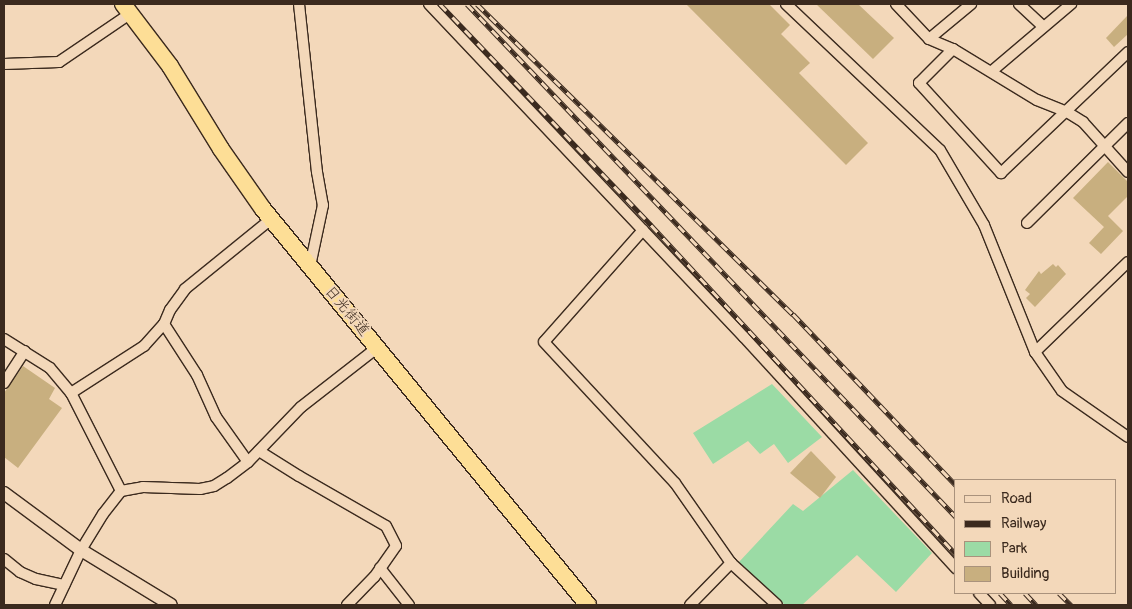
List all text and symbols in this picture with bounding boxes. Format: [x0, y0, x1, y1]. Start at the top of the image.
street label: 日光街道 [321, 282, 373, 340]
legend [954, 479, 1117, 594]
text: Road [1001, 489, 1032, 508]
text: Railway [1001, 514, 1046, 533]
text: Park [1001, 539, 1027, 558]
text: Building [1001, 564, 1049, 583]

